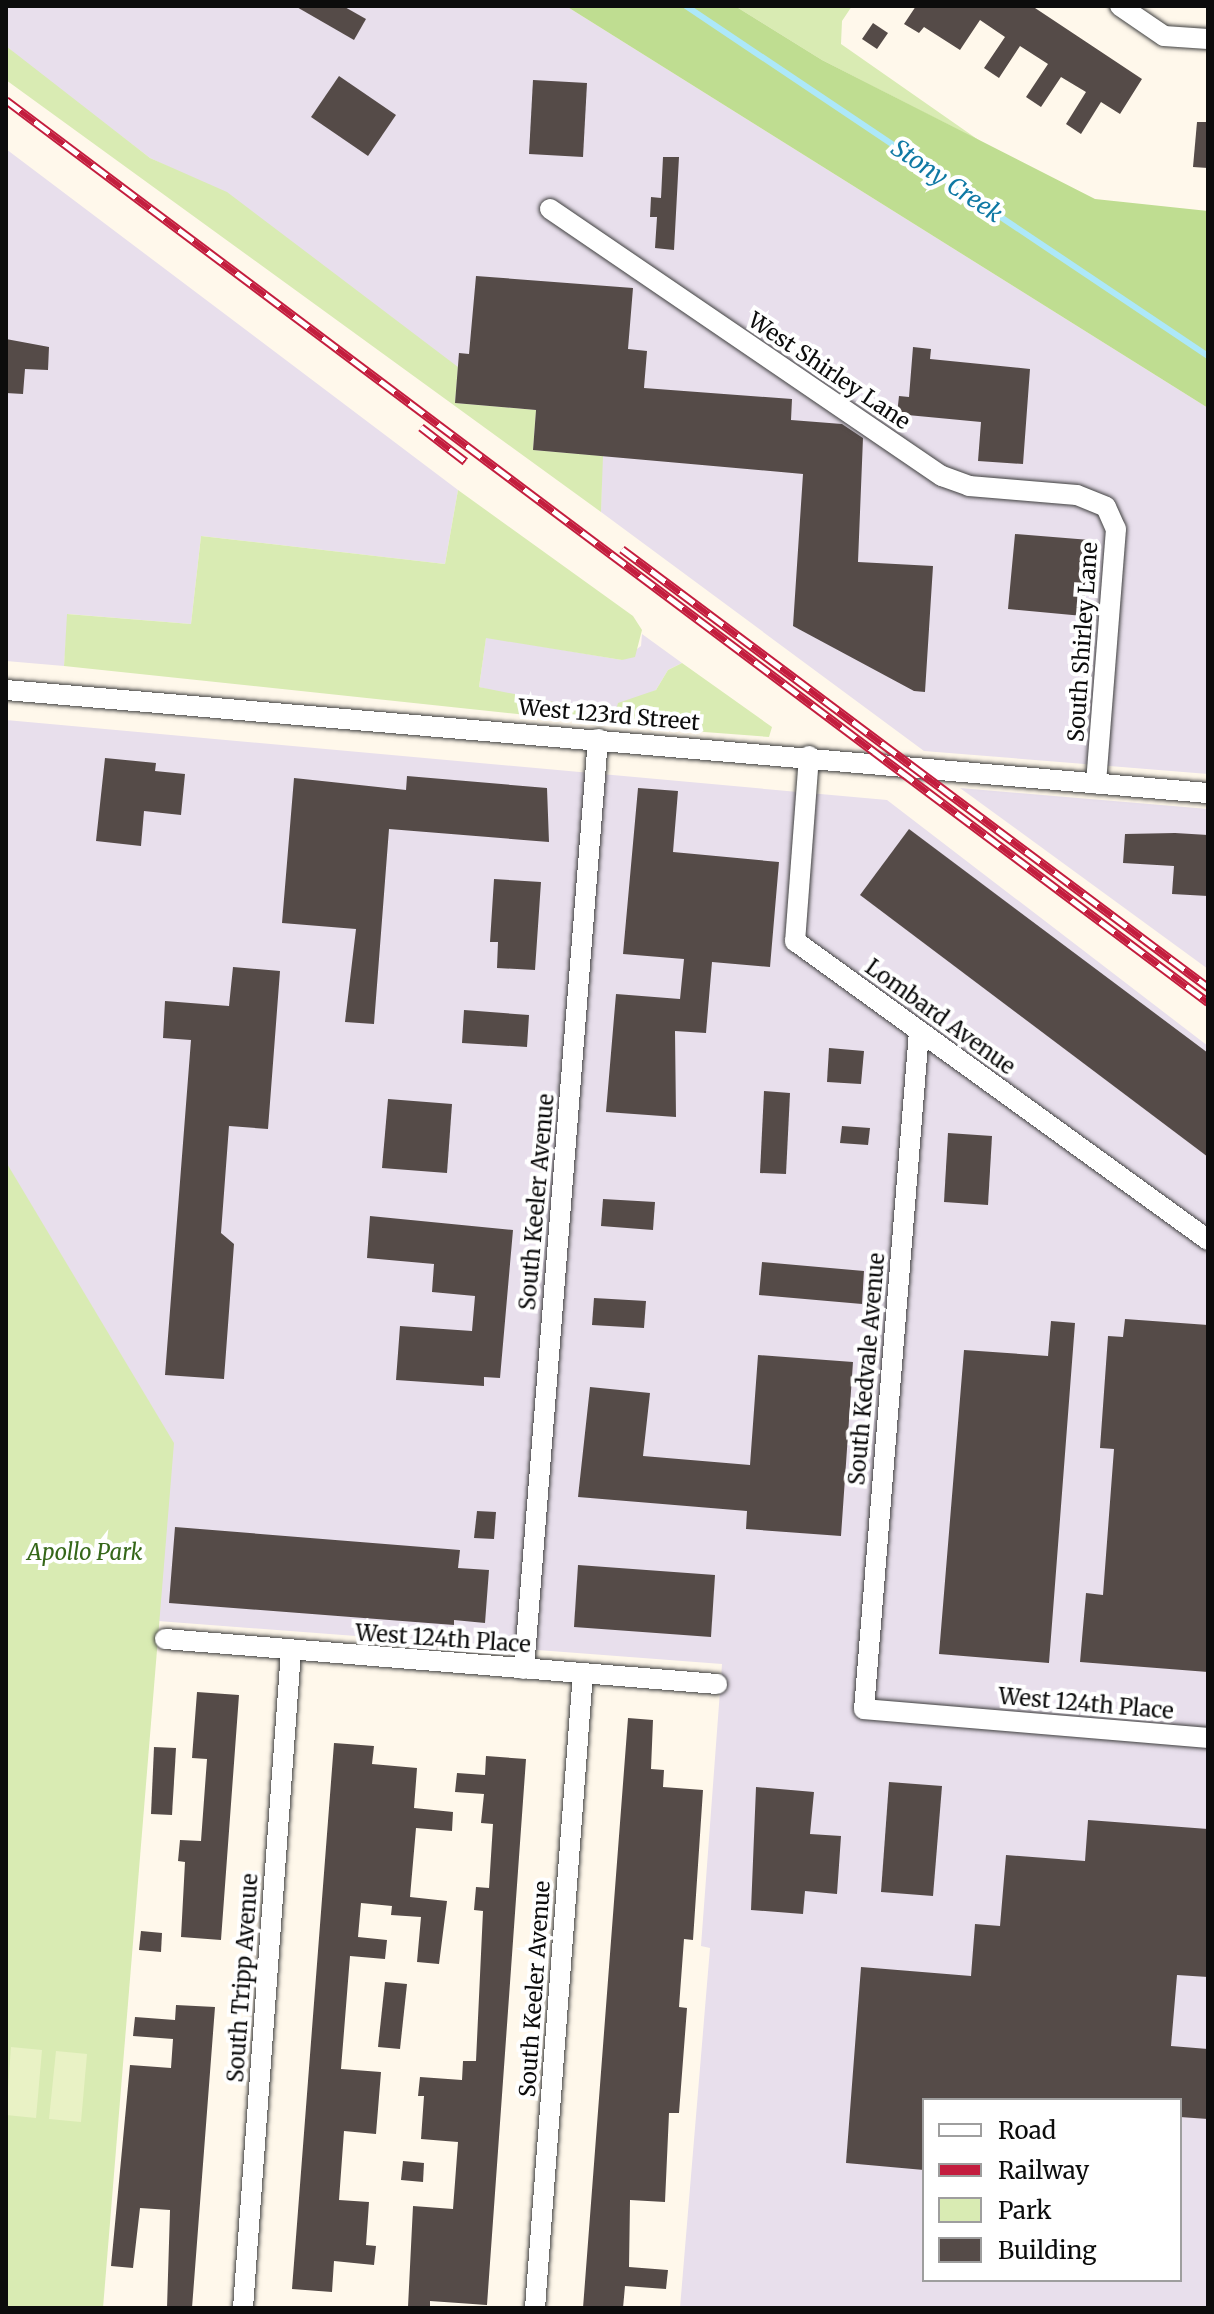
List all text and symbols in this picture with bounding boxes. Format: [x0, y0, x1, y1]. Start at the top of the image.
water label: Stony Creek [886, 133, 1008, 229]
street label: West Shirley Lane [743, 307, 915, 435]
street label: South Shirley Lane [1063, 541, 1103, 743]
street label: West 123rd Street [517, 694, 701, 736]
street label: Lombard Avenue [860, 954, 1020, 1080]
street label: South Keeler Avenue [514, 1093, 560, 1311]
street label: South Kedvale Avenue [844, 1252, 890, 1486]
park label: Apollo Park [27, 1540, 143, 1566]
street label: West 124th Place [354, 1620, 532, 1658]
street label: West 124th Place [997, 1683, 1175, 1725]
street label: South Tripp Avenue [223, 1873, 263, 2083]
street label: South Keeler Avenue [514, 1880, 556, 2098]
legend [922, 2098, 1182, 2282]
text: Road [998, 2115, 1056, 2146]
text: Railway [998, 2155, 1089, 2186]
text: Park [998, 2195, 1051, 2226]
text: Building [998, 2235, 1097, 2266]

